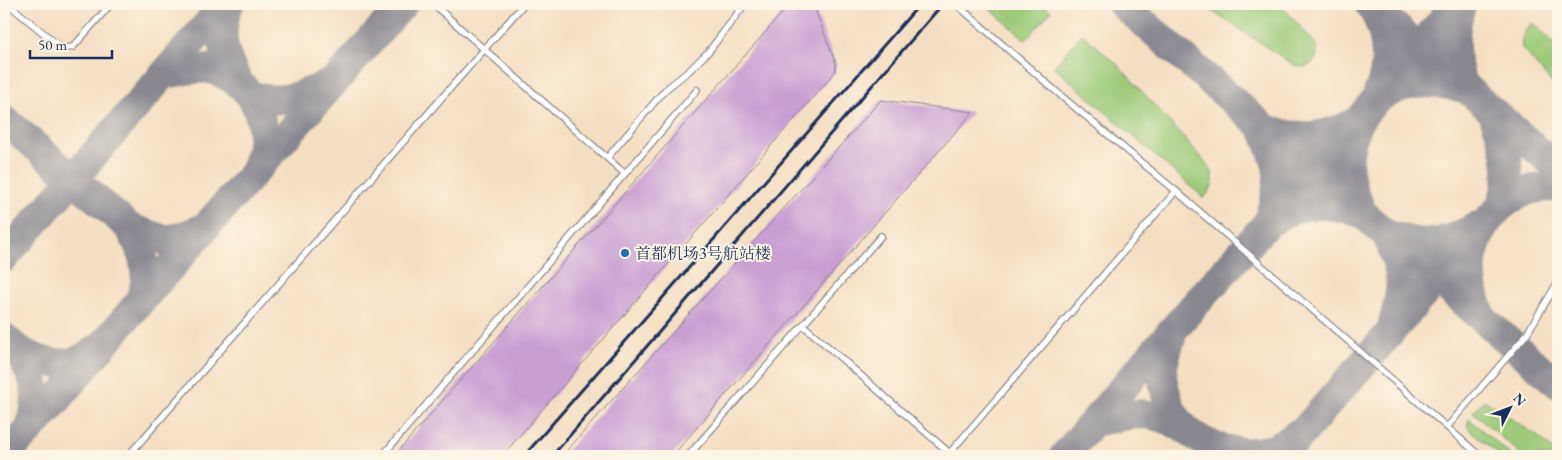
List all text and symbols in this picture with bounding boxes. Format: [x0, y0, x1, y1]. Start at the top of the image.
scale bar [30, 28, 112, 60]
text: 50 m [38, 35, 67, 54]
place label: 首都机场3号航站楼 [635, 243, 771, 264]
marker: 首都机场3号航站楼 [619, 247, 631, 259]
north arrow [1484, 382, 1534, 432]
text: N [1509, 389, 1531, 410]

